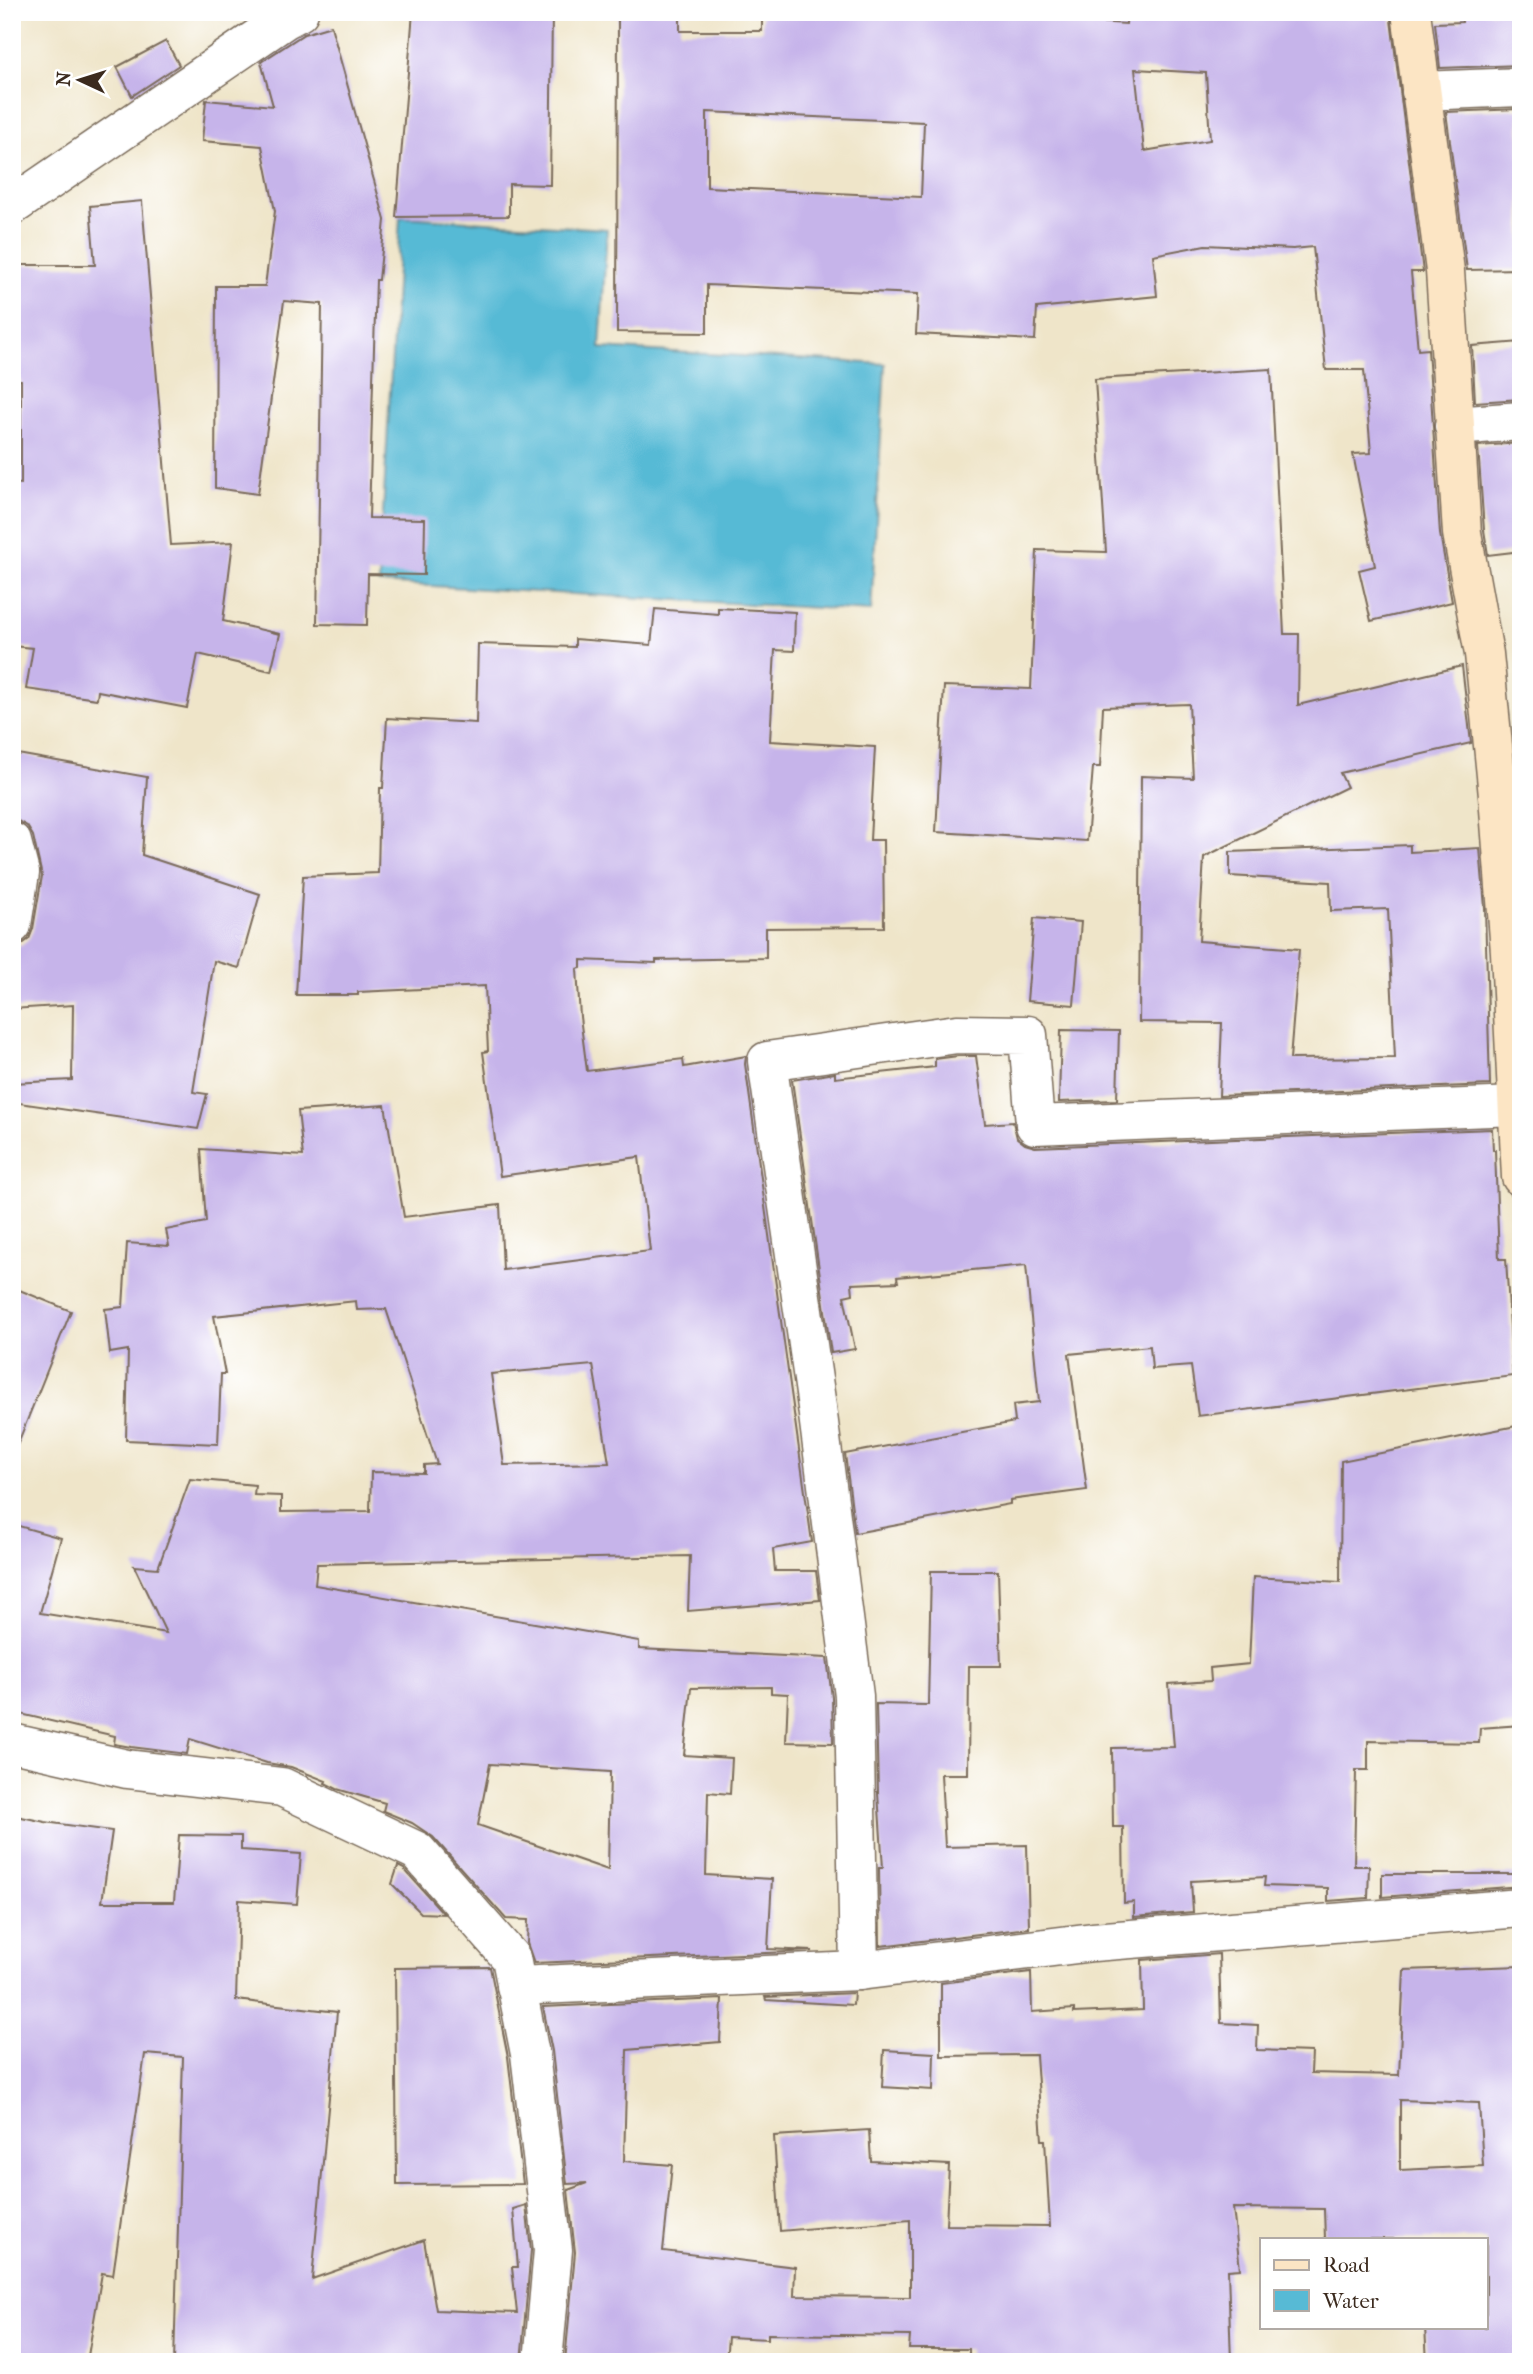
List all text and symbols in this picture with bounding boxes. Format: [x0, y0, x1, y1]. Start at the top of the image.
north arrow [46, 46, 116, 116]
text: N [53, 70, 76, 87]
legend [1260, 2238, 1488, 2328]
text: Road [1323, 2253, 1370, 2277]
text: Water [1322, 2289, 1379, 2313]

